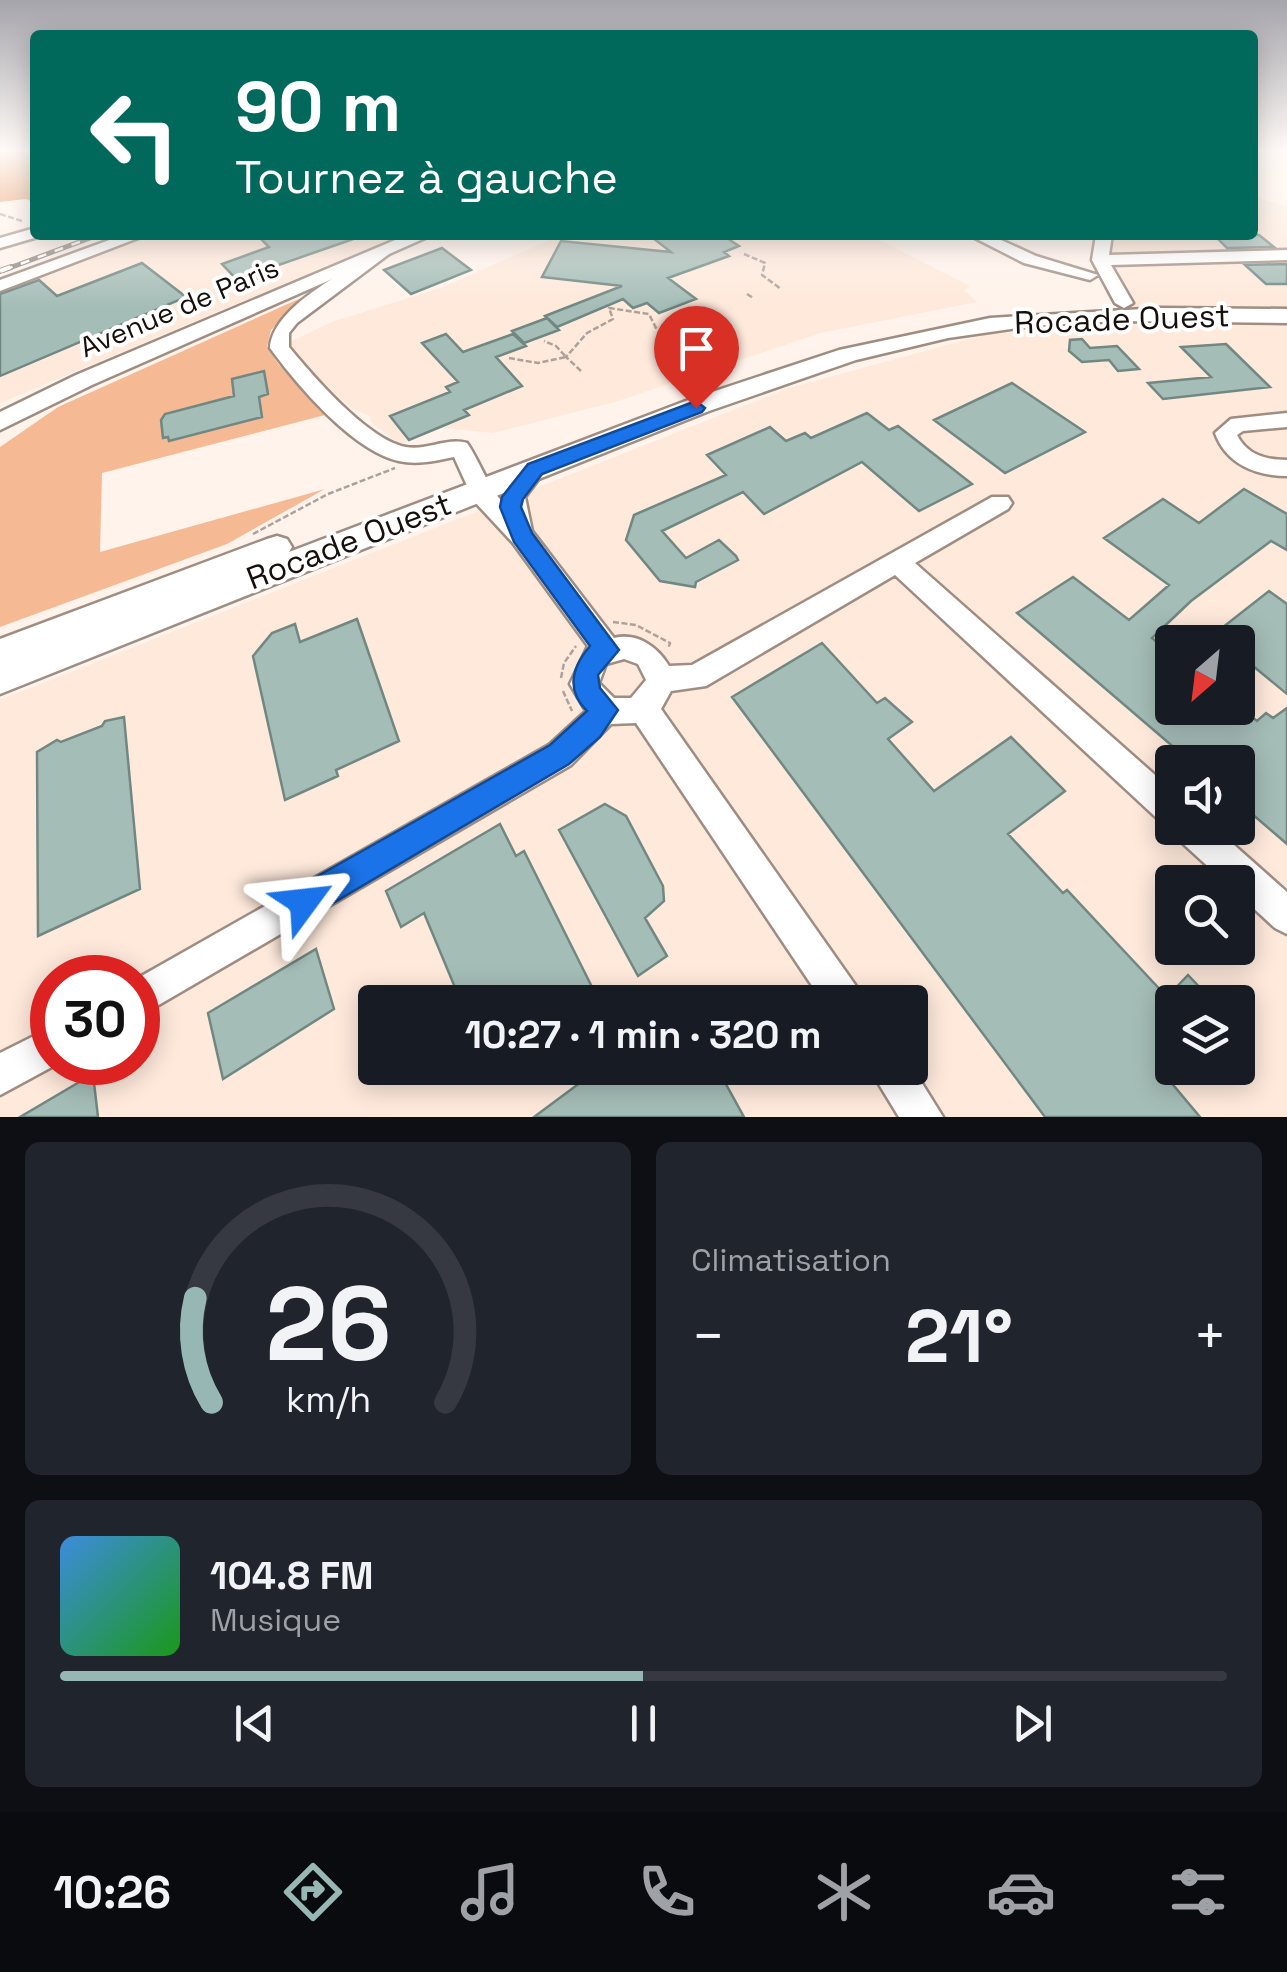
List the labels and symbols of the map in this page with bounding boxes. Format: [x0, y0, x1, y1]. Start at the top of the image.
street label: Avenue de Paris [74, 249, 284, 365]
street label: Rocade Ouest [1013, 295, 1231, 343]
pin [654, 306, 739, 409]
street label: Rocade Ouest [241, 484, 457, 598]
north arrow [1155, 625, 1255, 725]
position arrow [252, 850, 356, 954]
speed limit sign: 30 [30, 955, 160, 1085]

